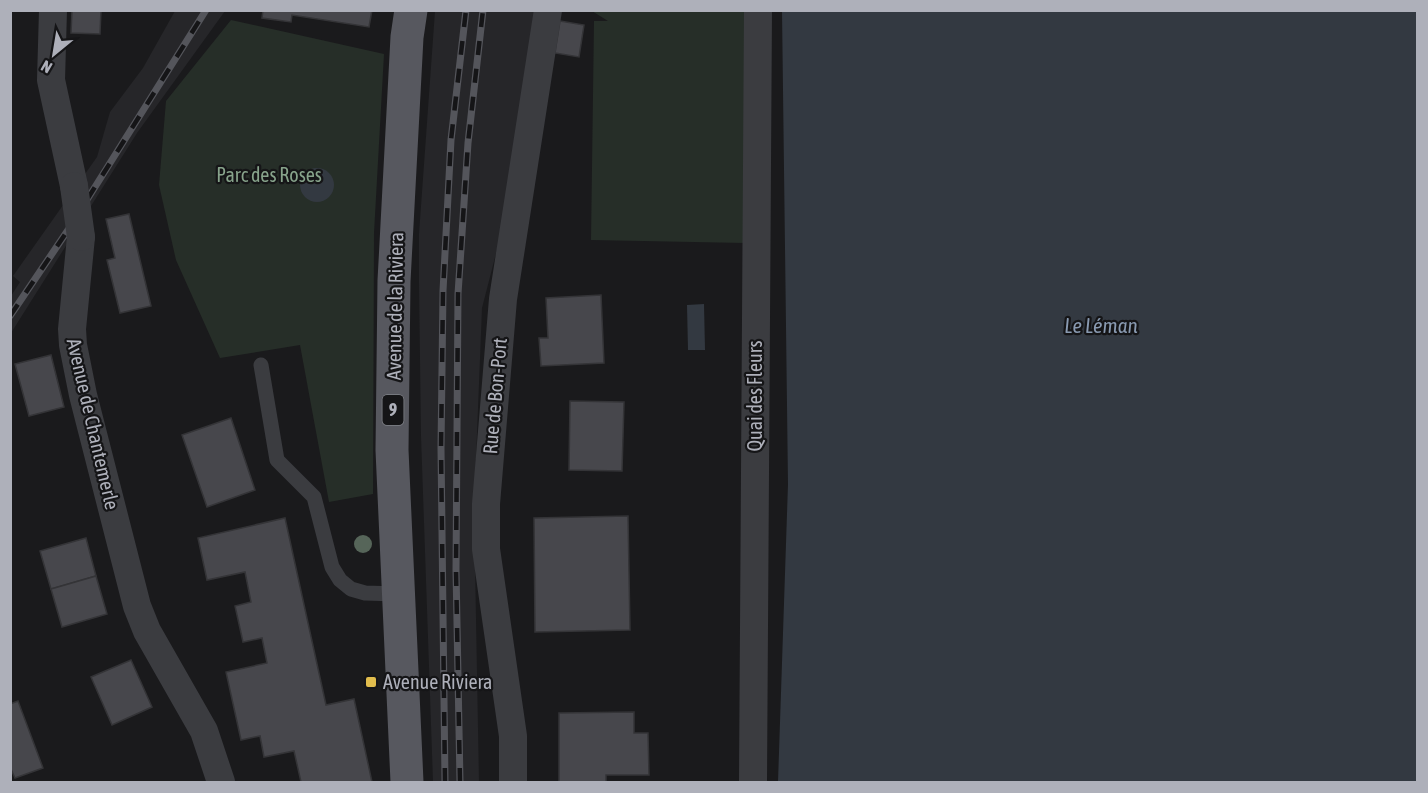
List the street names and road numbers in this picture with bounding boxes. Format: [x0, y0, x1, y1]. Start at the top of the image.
street label: Avenue de la Riviera [382, 232, 407, 380]
street label: Avenue de Chantemerle [63, 336, 124, 512]
street label: Rue de Bon-Port [478, 337, 511, 455]
street label: Quai des Fleurs [743, 340, 766, 452]
road number: 9 [382, 395, 404, 425]

